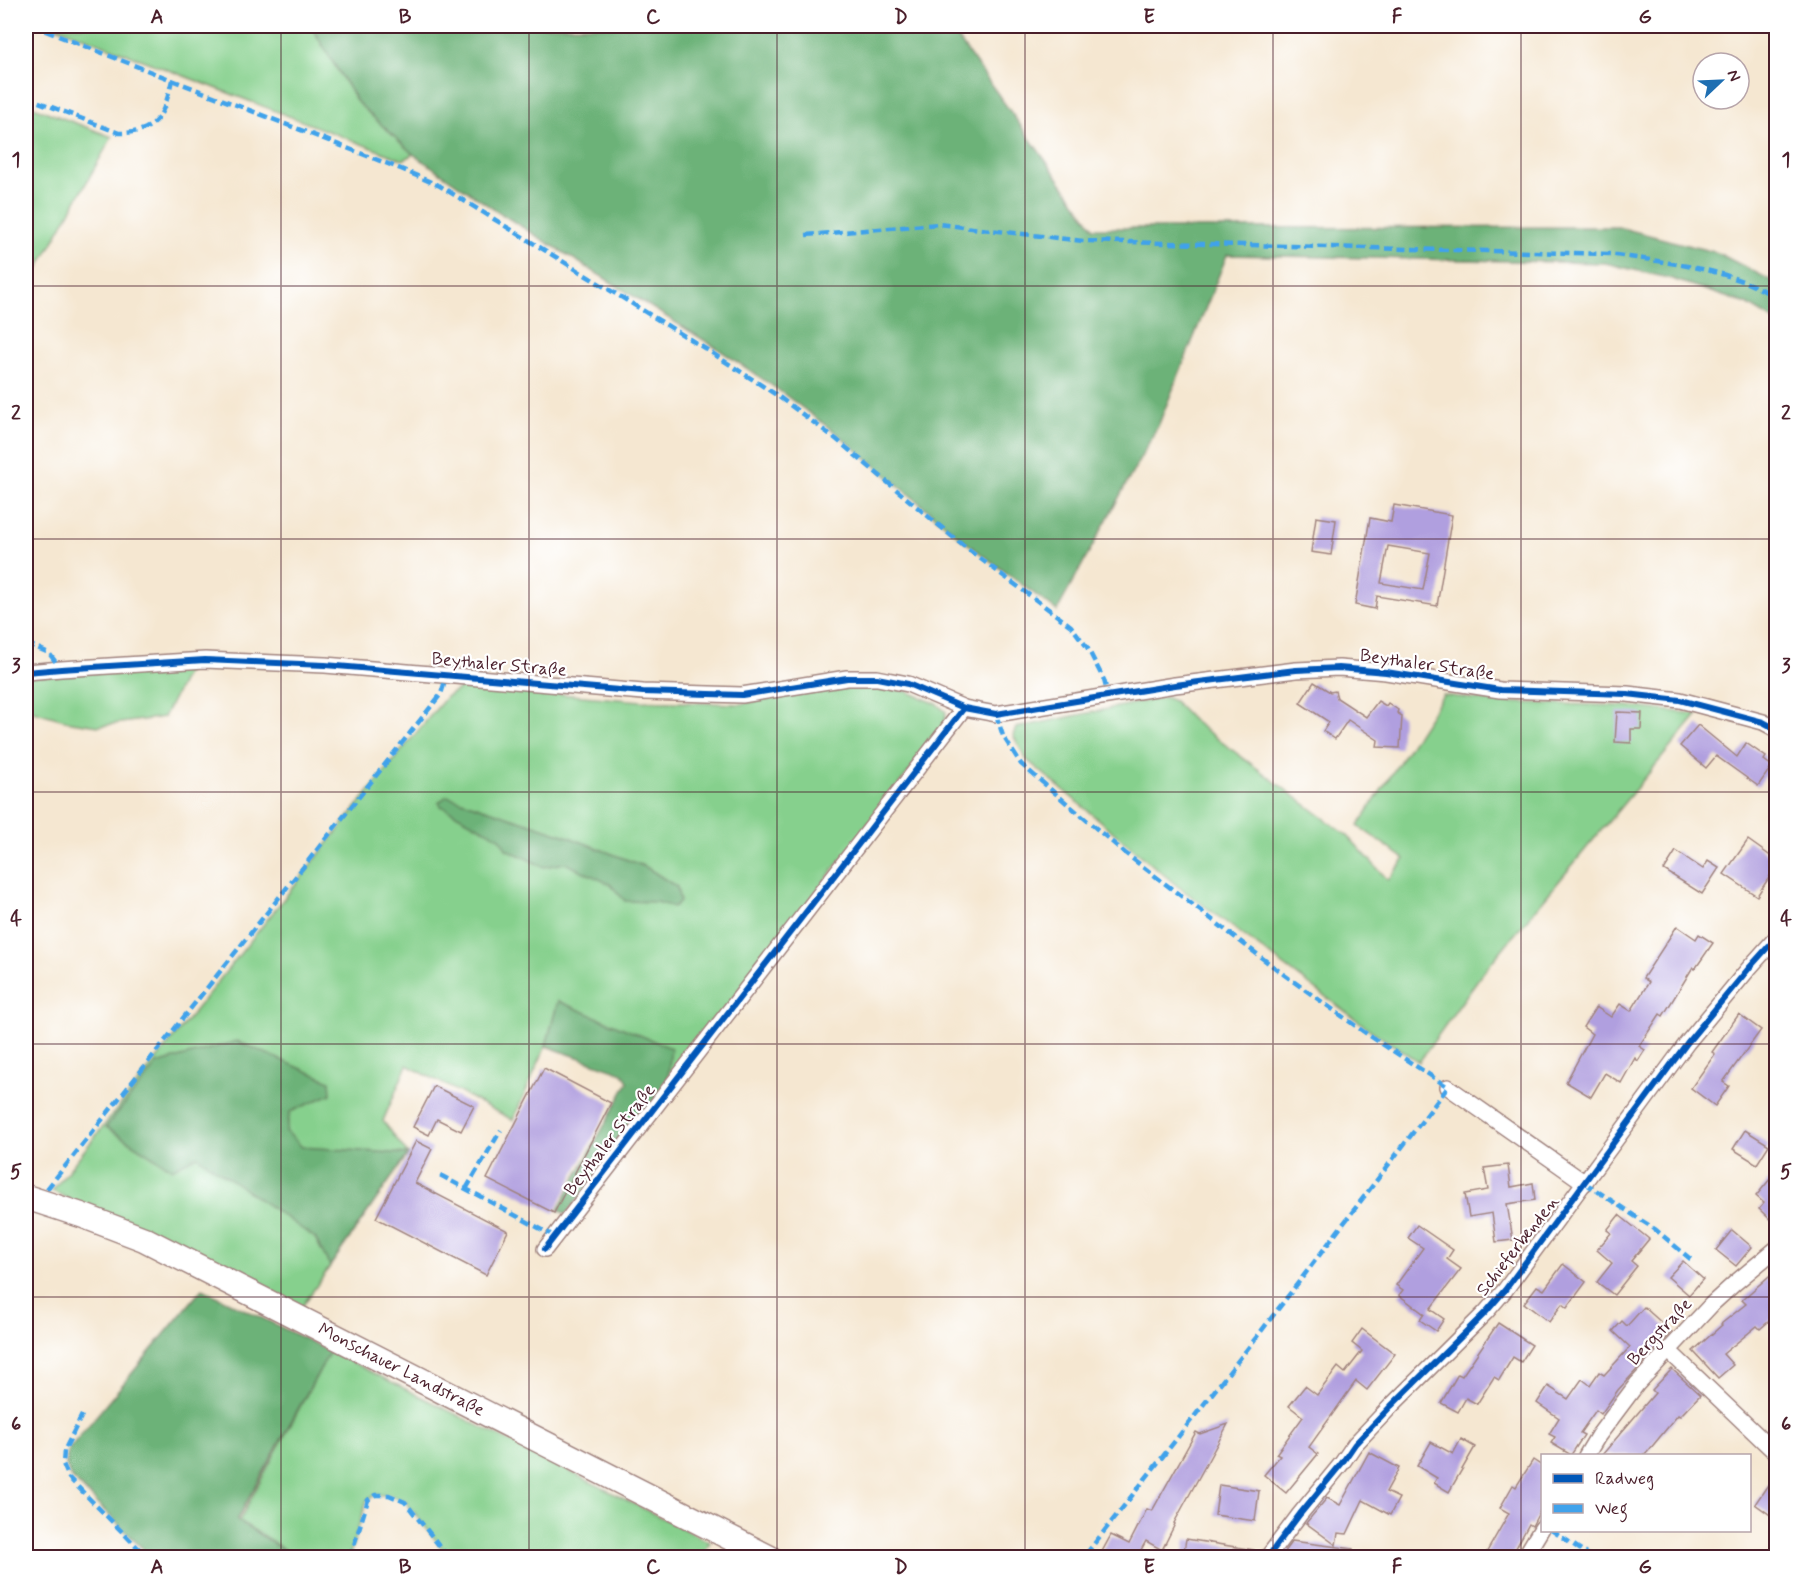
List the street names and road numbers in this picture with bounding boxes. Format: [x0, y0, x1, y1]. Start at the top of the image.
street label: Beythaler Straße [1358, 644, 1496, 686]
street label: Beythaler Straße [431, 647, 568, 683]
street label: Beythaler Straße [559, 1079, 661, 1201]
street label: Schieferbenden [1471, 1191, 1565, 1301]
street label: Bergstraße [1622, 1293, 1698, 1372]
street label: Monschauer Landstraße [314, 1318, 489, 1423]

